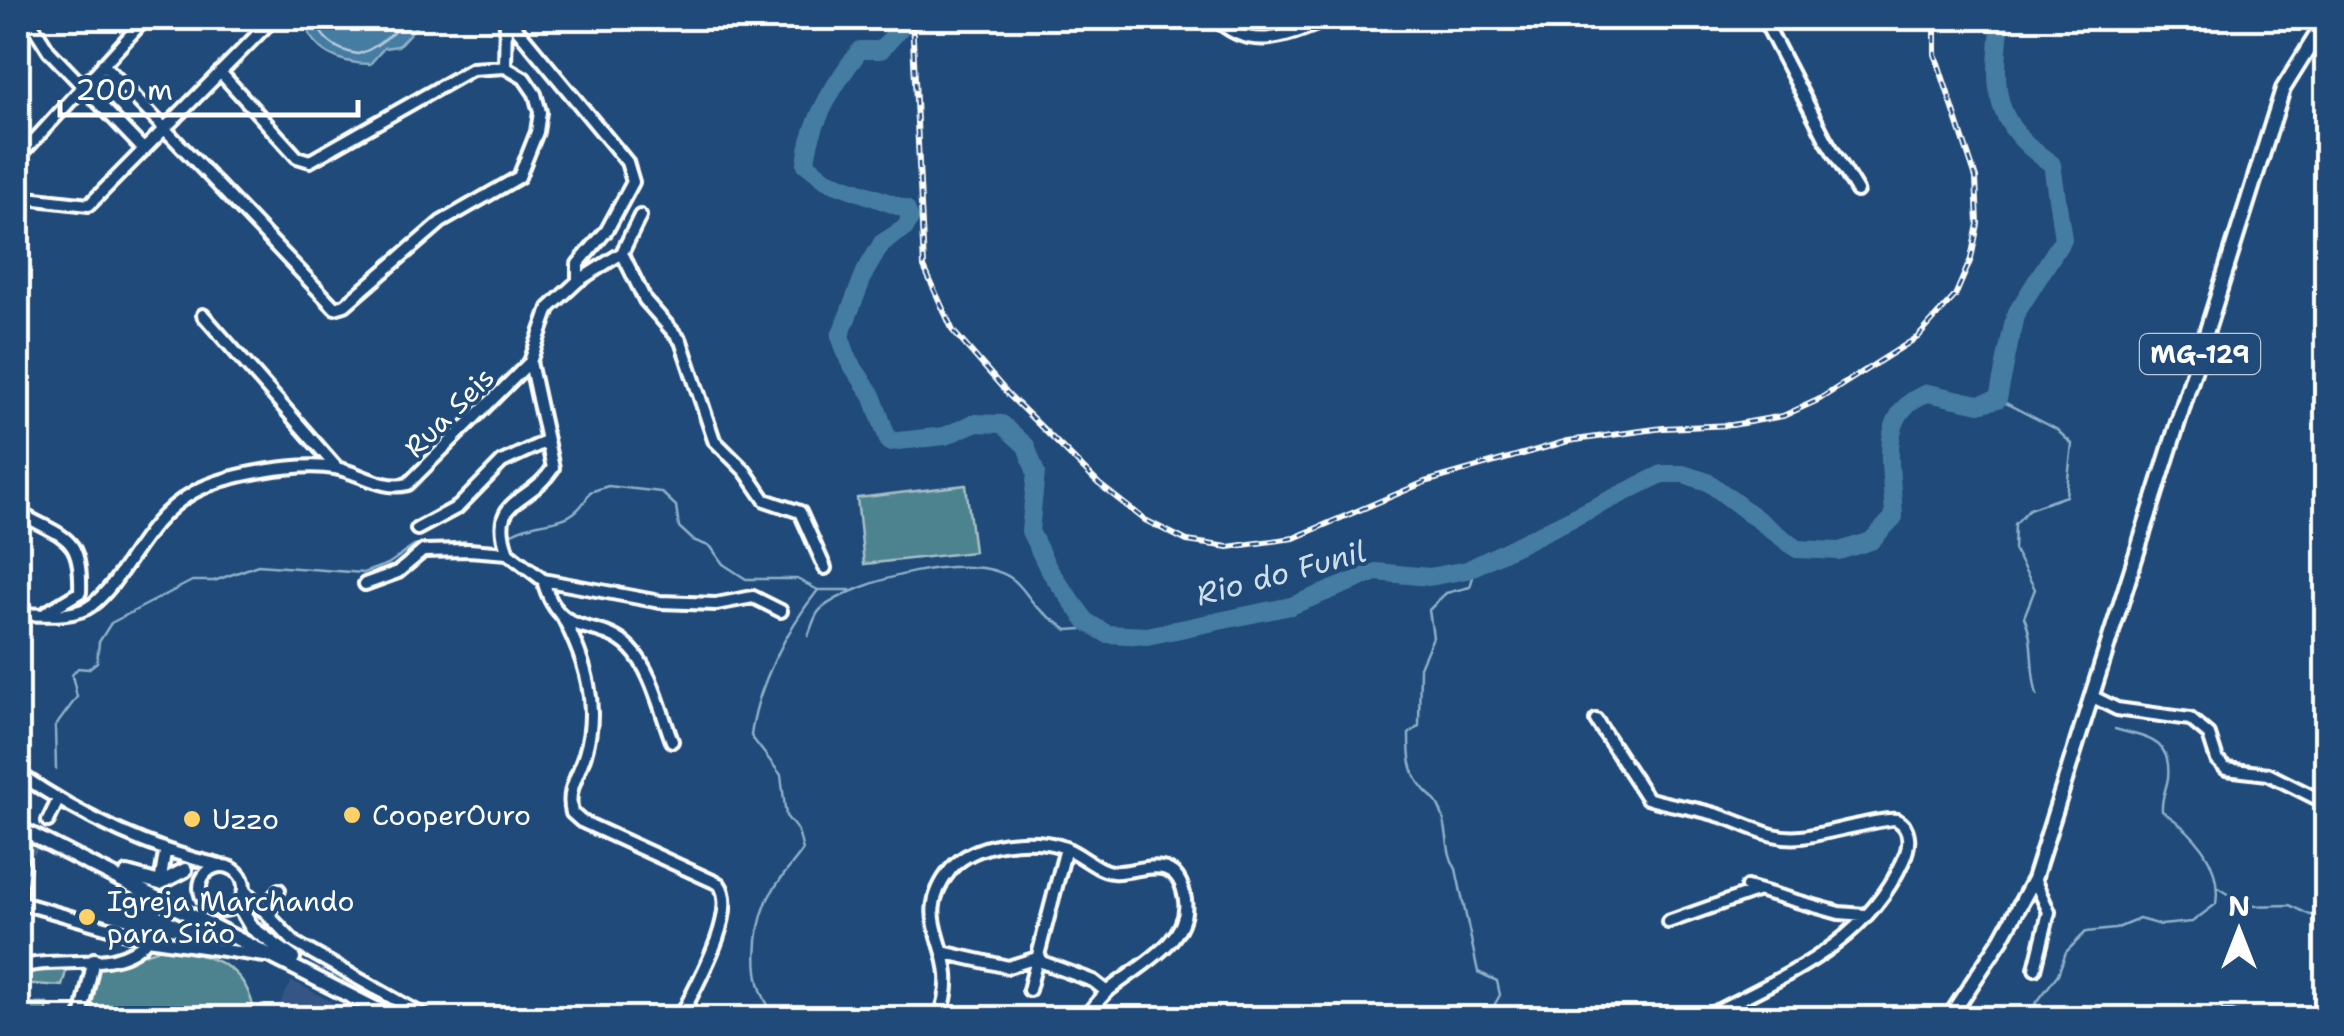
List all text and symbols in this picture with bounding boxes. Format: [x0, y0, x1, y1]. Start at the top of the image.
scale bar [60, 55, 358, 117]
text: 200 m [75, 69, 173, 110]
road number: MG-129 [2140, 334, 2260, 374]
street label: Rua Seis [395, 358, 503, 466]
water label: Rio do Funil [1191, 531, 1371, 615]
place label: CooperOuro [372, 796, 531, 834]
place label: Uzzo [212, 800, 279, 838]
marker: CooperOuro [341, 804, 363, 826]
marker: Uzzo [181, 808, 203, 830]
north arrow [2189, 881, 2289, 981]
place label: Igreja Marchando para Sião [107, 882, 354, 952]
text: N [2228, 887, 2250, 925]
marker: Igreja Marchando para Sião [76, 906, 98, 928]

